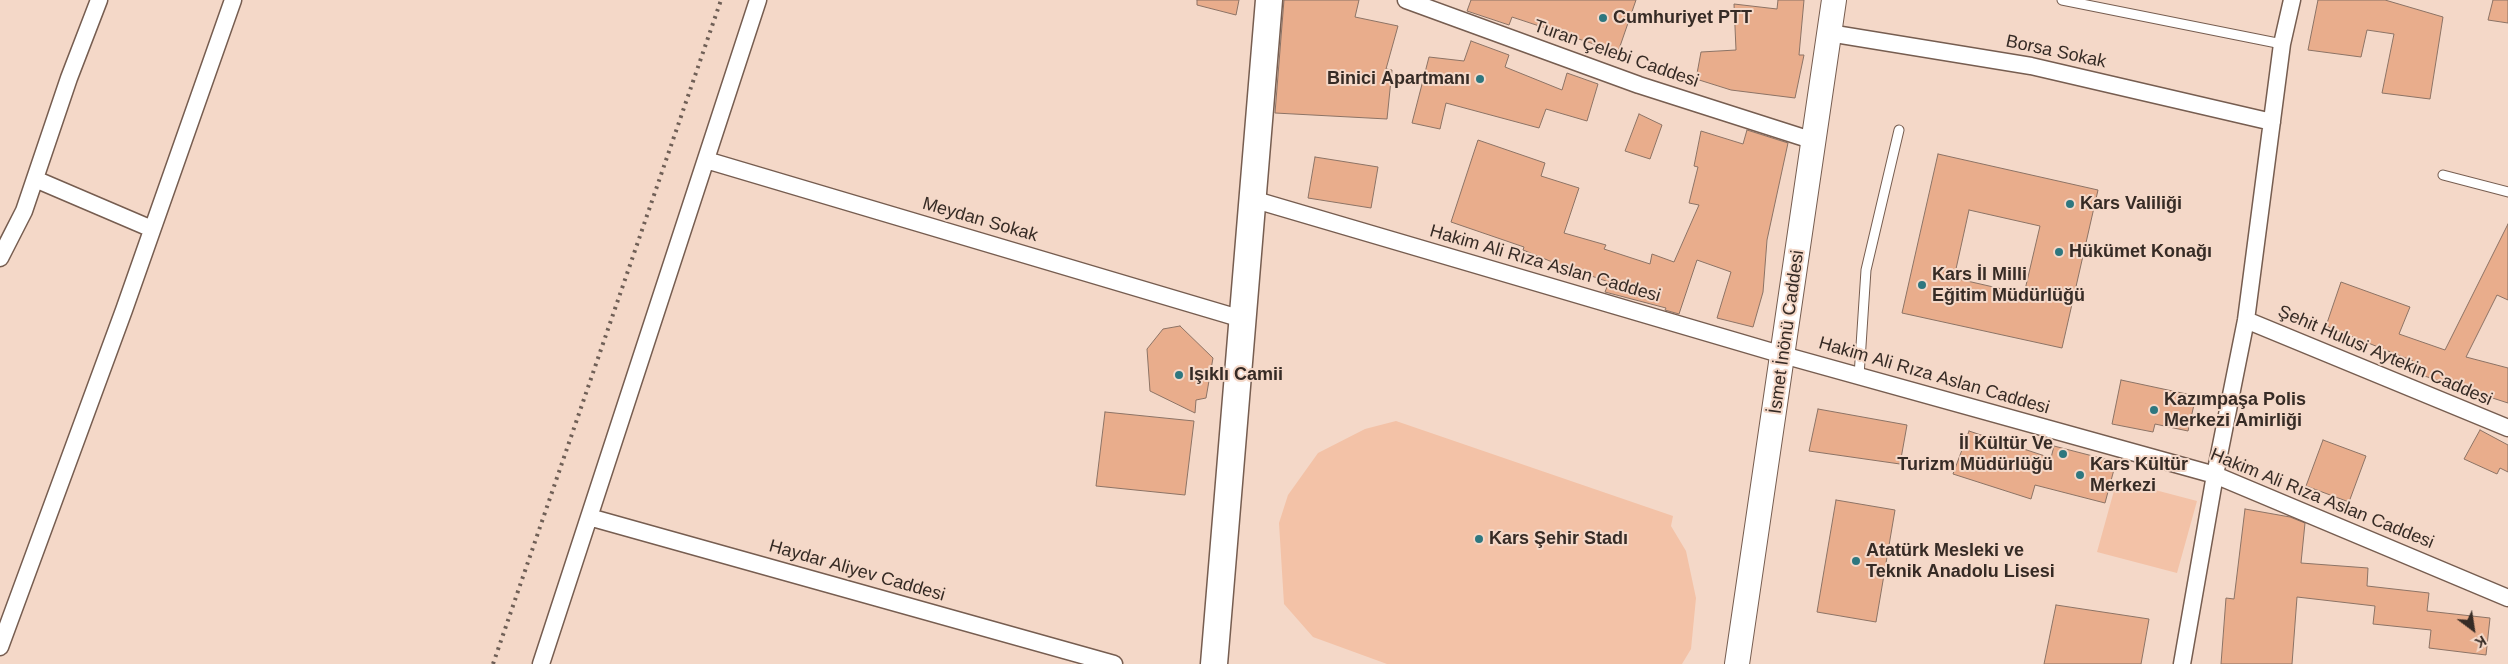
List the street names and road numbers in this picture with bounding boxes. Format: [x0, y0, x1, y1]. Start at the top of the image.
street label: Turan Çelebi Caddesi [1530, 16, 1702, 92]
street label: Borsa Sokak [2004, 31, 2108, 73]
street label: Meydan Sokak [920, 193, 1040, 247]
street label: Hakim Ali Rıza Aslan Caddesi [1427, 221, 1663, 307]
street label: İsmet İnönü Caddesi [1765, 249, 1809, 415]
street label: Şehit Hulusi Aytekin Caddesi [2275, 301, 2495, 411]
street label: Hakim Ali Rıza Aslan Caddesi [1816, 333, 2052, 419]
street label: Hakim Ali Rıza Aslan Caddesi [2207, 444, 2437, 554]
street label: Haydar Aliyev Caddesi [767, 536, 947, 606]

